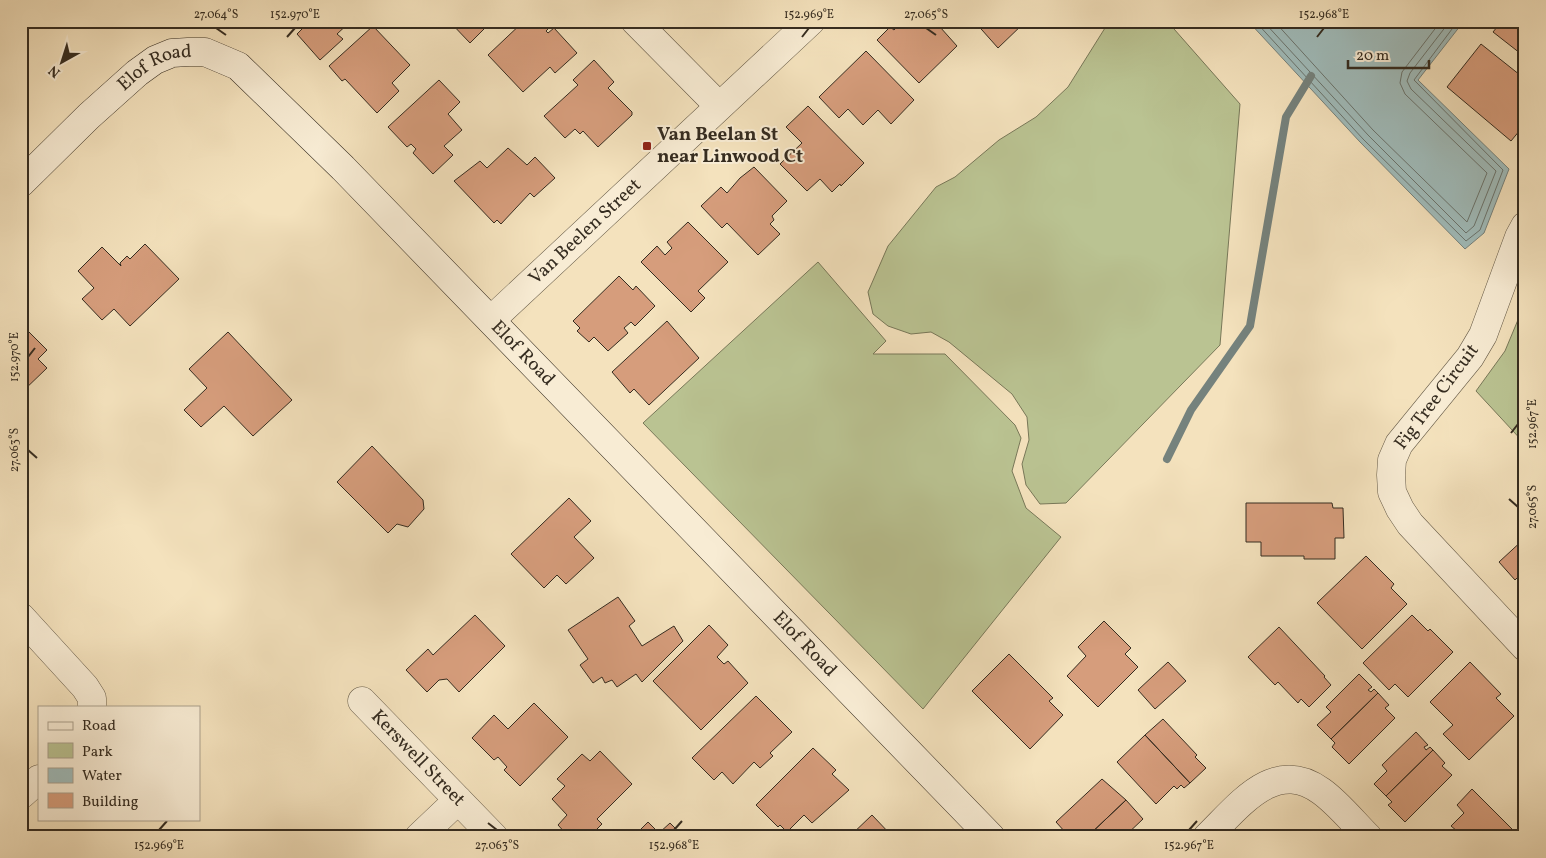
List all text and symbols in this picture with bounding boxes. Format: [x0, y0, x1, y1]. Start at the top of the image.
text: 27.064°S [194, 7, 238, 23]
text: 152.970°E [270, 7, 320, 23]
text: 152.969°E [784, 7, 834, 23]
text: 27.065°S [904, 7, 948, 23]
text: 152.968°E [1299, 7, 1349, 23]
north arrow [38, 38, 88, 88]
scale bar [1348, 38, 1430, 70]
street label: Elof Road [112, 39, 192, 97]
text: 20 m [1356, 46, 1389, 67]
text: N [45, 60, 65, 82]
place label: Van Beelan St near Linwood Ct [657, 122, 803, 170]
marker: Van Beelan St near Linwood Ct [641, 140, 653, 152]
street label: Van Beelen Street [523, 173, 648, 291]
street label: Elof Road [485, 315, 561, 392]
text: 152.970°E [7, 332, 23, 382]
street label: Fig Tree Circuit [1389, 338, 1486, 455]
text: 152.967°E [1525, 399, 1541, 449]
text: 27.063°S [7, 428, 23, 472]
text: 27.065°S [1525, 485, 1541, 529]
street label: Elof Road [766, 606, 842, 683]
street label: Kerswell Street [365, 704, 471, 813]
legend [38, 706, 200, 820]
text: Road [82, 716, 116, 737]
text: Park [82, 742, 113, 763]
text: Water [82, 766, 122, 787]
text: Building [82, 792, 139, 813]
text: 152.969°E [134, 838, 184, 854]
text: 27.063°S [475, 838, 519, 854]
text: 152.968°E [649, 838, 699, 854]
text: 152.967°E [1164, 838, 1214, 854]

